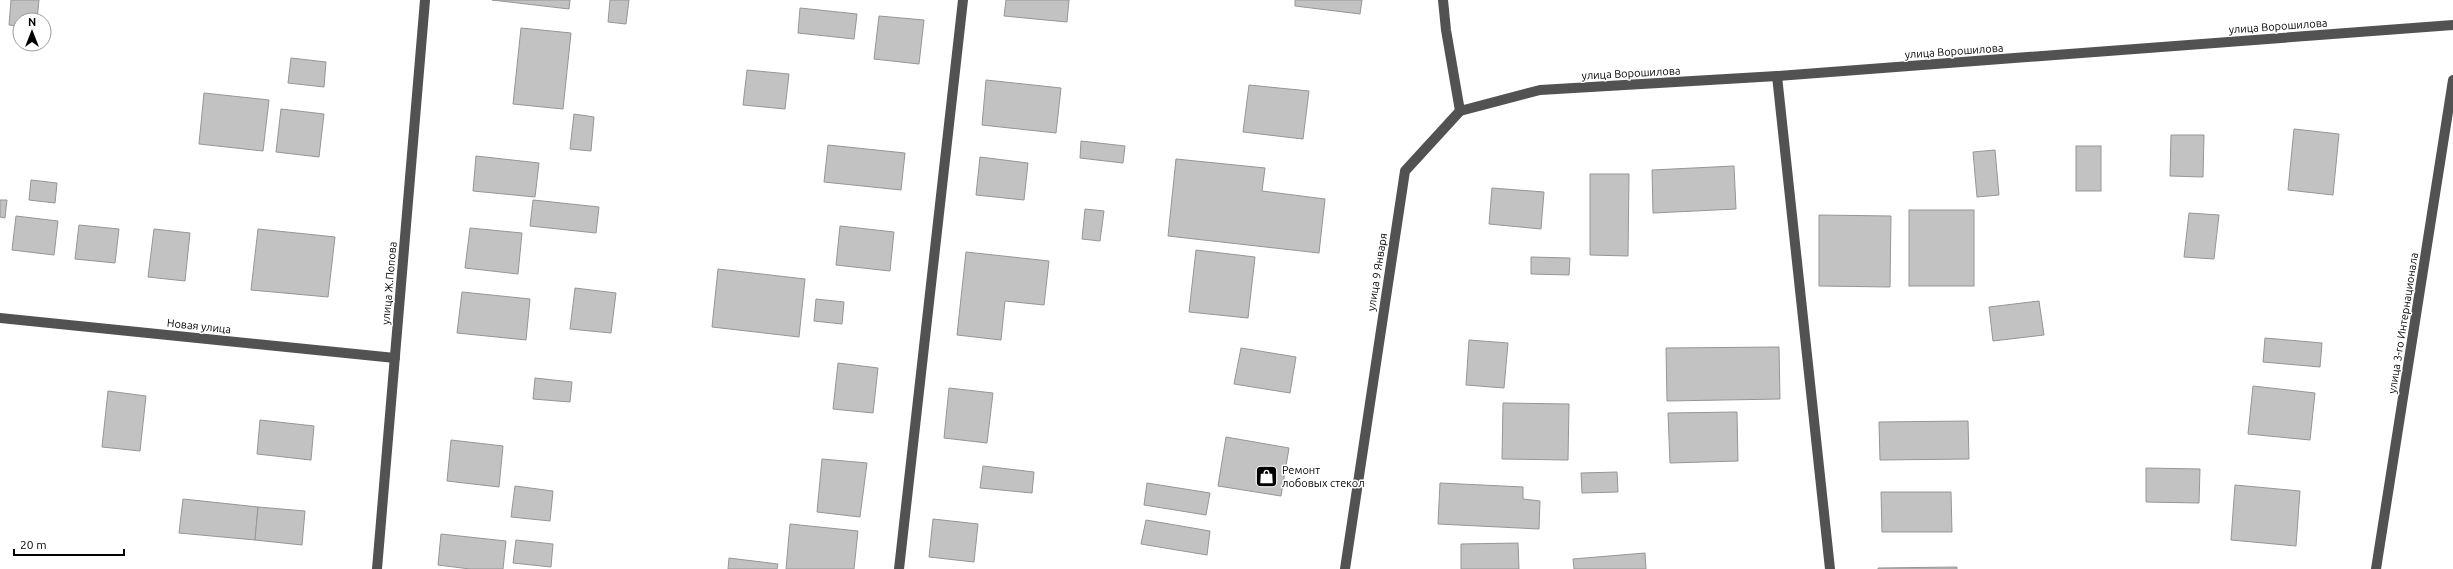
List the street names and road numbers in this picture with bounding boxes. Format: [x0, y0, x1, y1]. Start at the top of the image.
street label: улица Ворошилова [2228, 17, 2328, 35]
street label: улица Ворошилова [1904, 42, 2004, 60]
street label: улица Ворошилова [1581, 64, 1681, 82]
street label: улица 9 Января [1365, 232, 1389, 312]
street label: улица Ж.Попова [379, 241, 399, 325]
street label: улица 3-го Интернационала [2386, 252, 2420, 394]
street label: Новая улица [166, 317, 232, 335]

